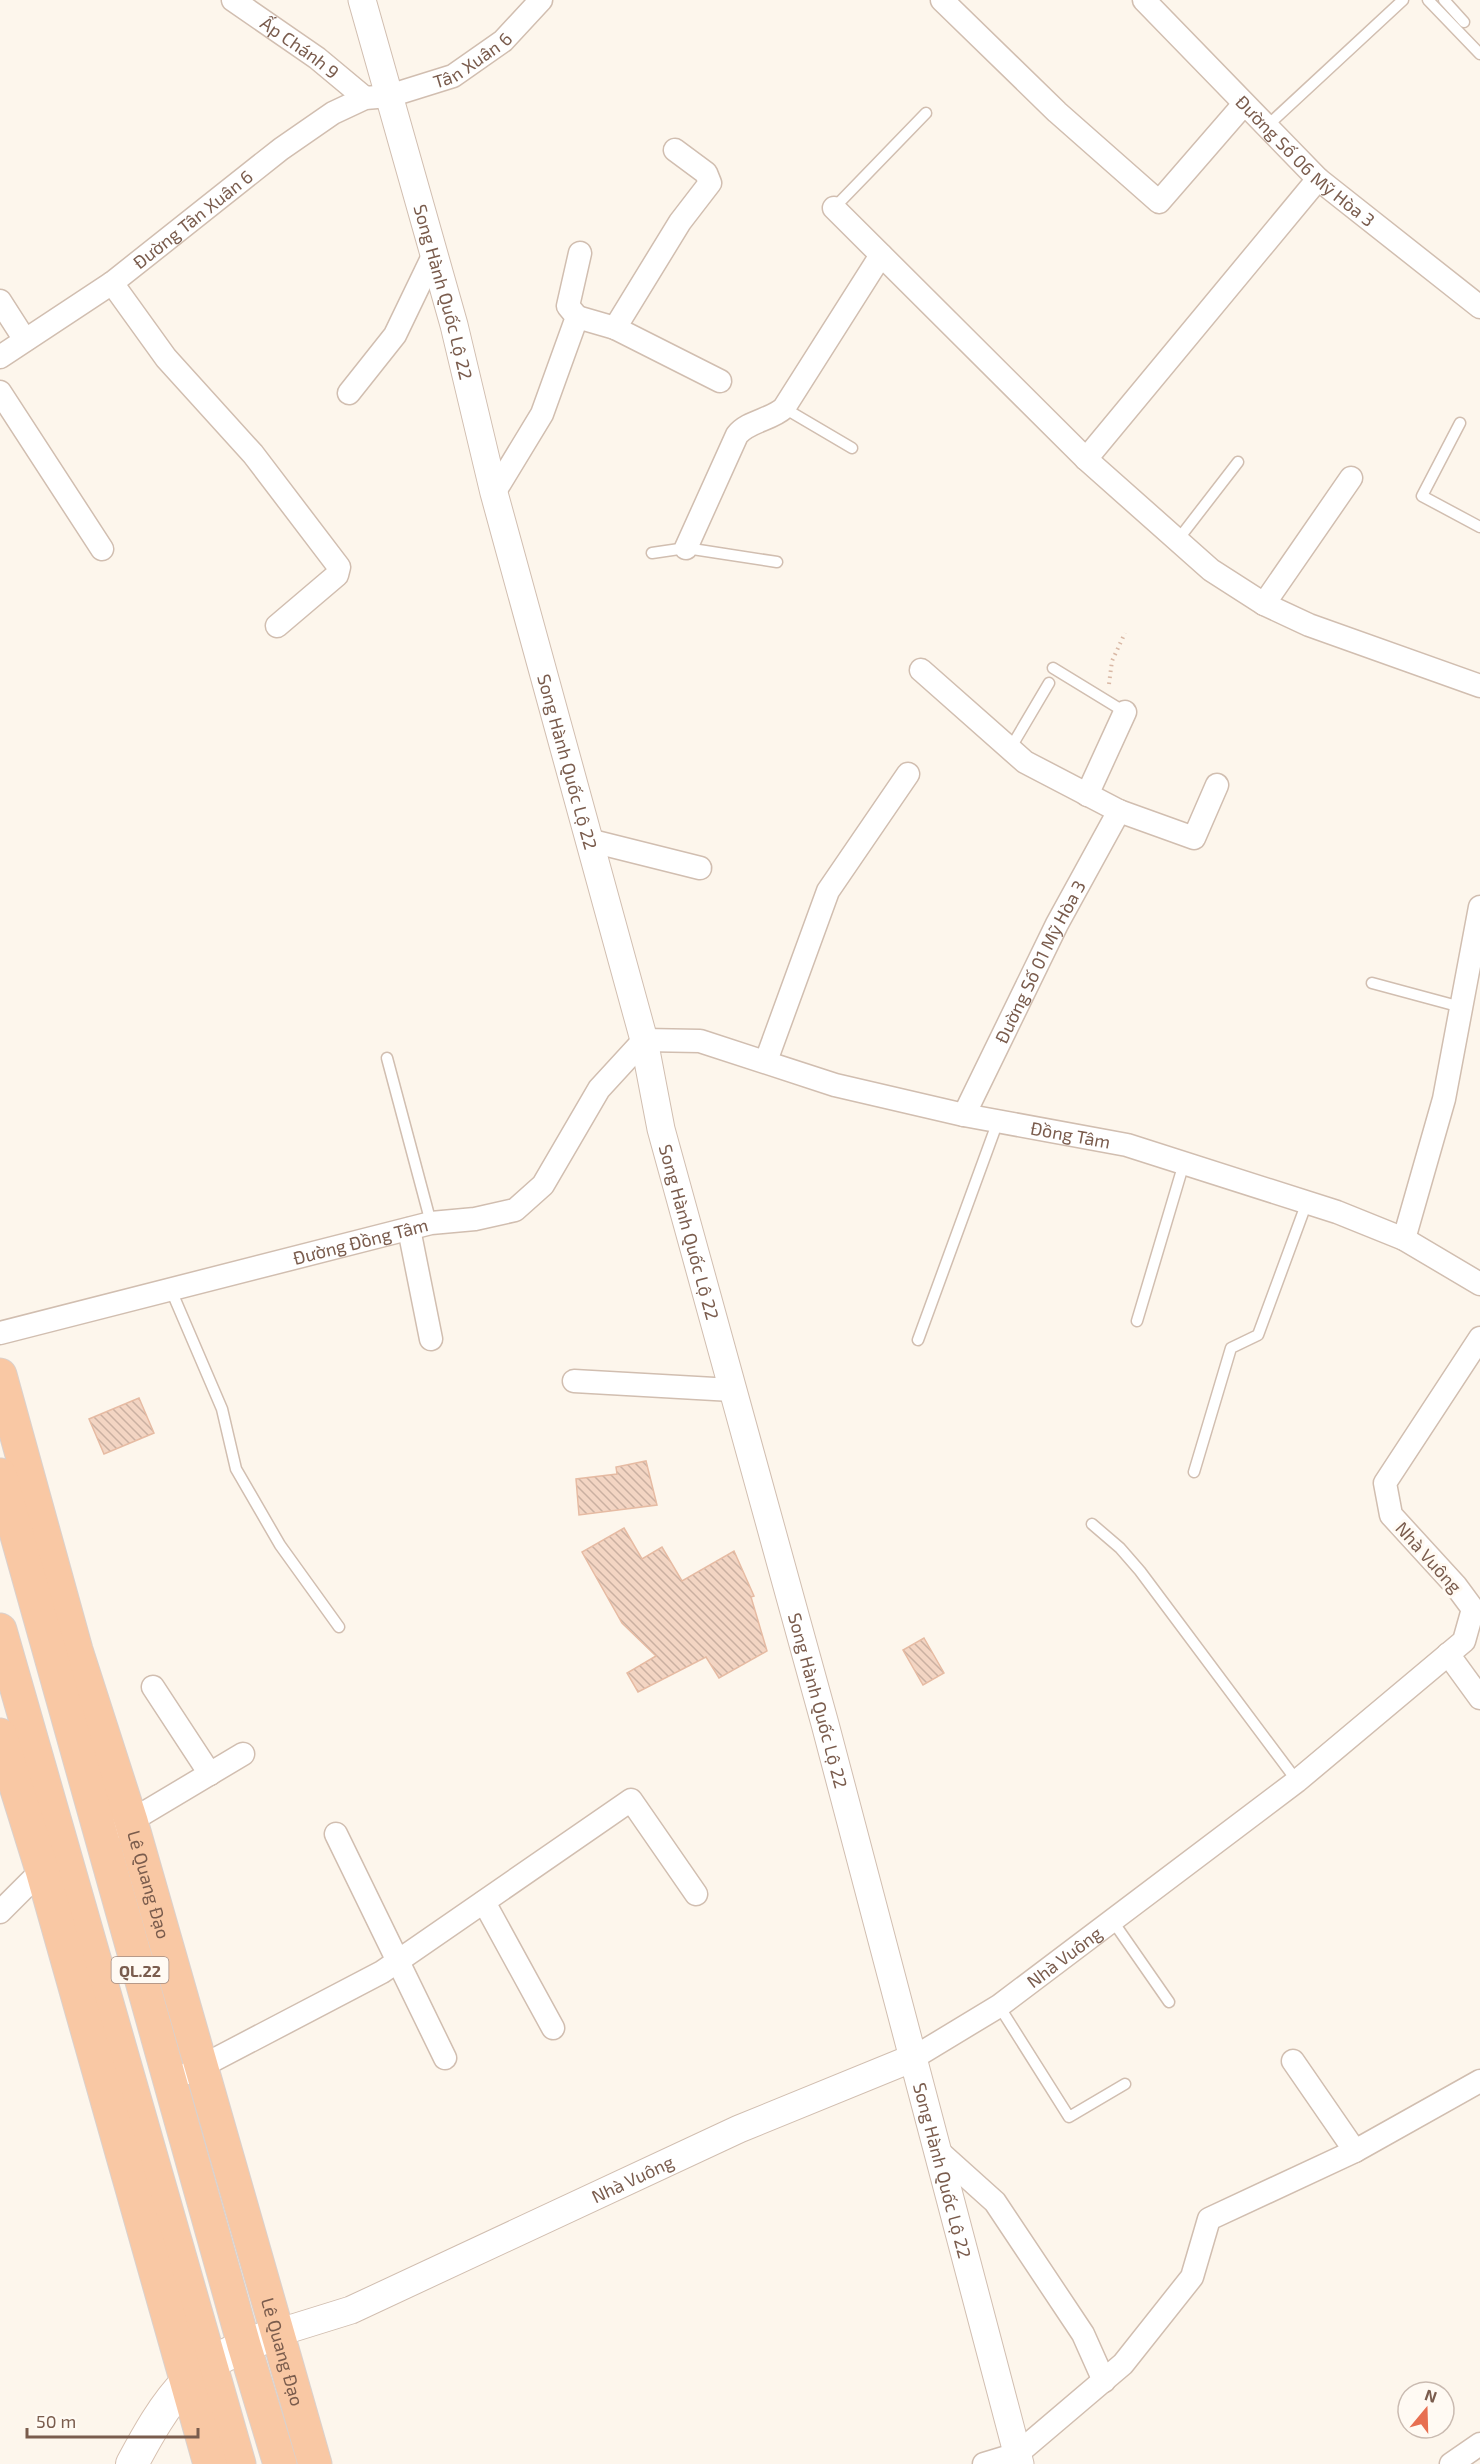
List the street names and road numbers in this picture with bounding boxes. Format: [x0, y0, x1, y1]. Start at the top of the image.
street label: Ấp Chánh 9 [257, 12, 344, 83]
street label: Tân Xuân 6 [431, 28, 516, 93]
street label: Đường Số 06 Mỹ Hòa 3 [1231, 90, 1379, 231]
street label: Đường Tân Xuân 6 [128, 165, 257, 273]
street label: Song Hành Quốc Lộ 22 [409, 202, 478, 382]
street label: Song Hành Quốc Lộ 22 [533, 672, 602, 852]
street label: Đường Số 01 Mỹ Hòa 3 [990, 876, 1090, 1047]
street label: Đồng Tâm [1029, 1116, 1112, 1153]
street label: Song Hành Quốc Lộ 22 [655, 1142, 724, 1322]
street label: Đường Đồng Tâm [291, 1213, 430, 1269]
street label: Nhà Vuông [1391, 1517, 1467, 1597]
street label: Song Hành Quốc Lộ 22 [784, 1610, 852, 1791]
street label: Lê Quang Đạo [123, 1828, 175, 1941]
street label: Nhà Vuông [1022, 1922, 1106, 1992]
road number: QL.22 [112, 1957, 168, 1983]
street label: Song Hành Quốc Lộ 22 [909, 2080, 976, 2261]
street label: Nhà Vuông [588, 2150, 677, 2207]
street label: Lê Quang Đạo [257, 2295, 309, 2409]

